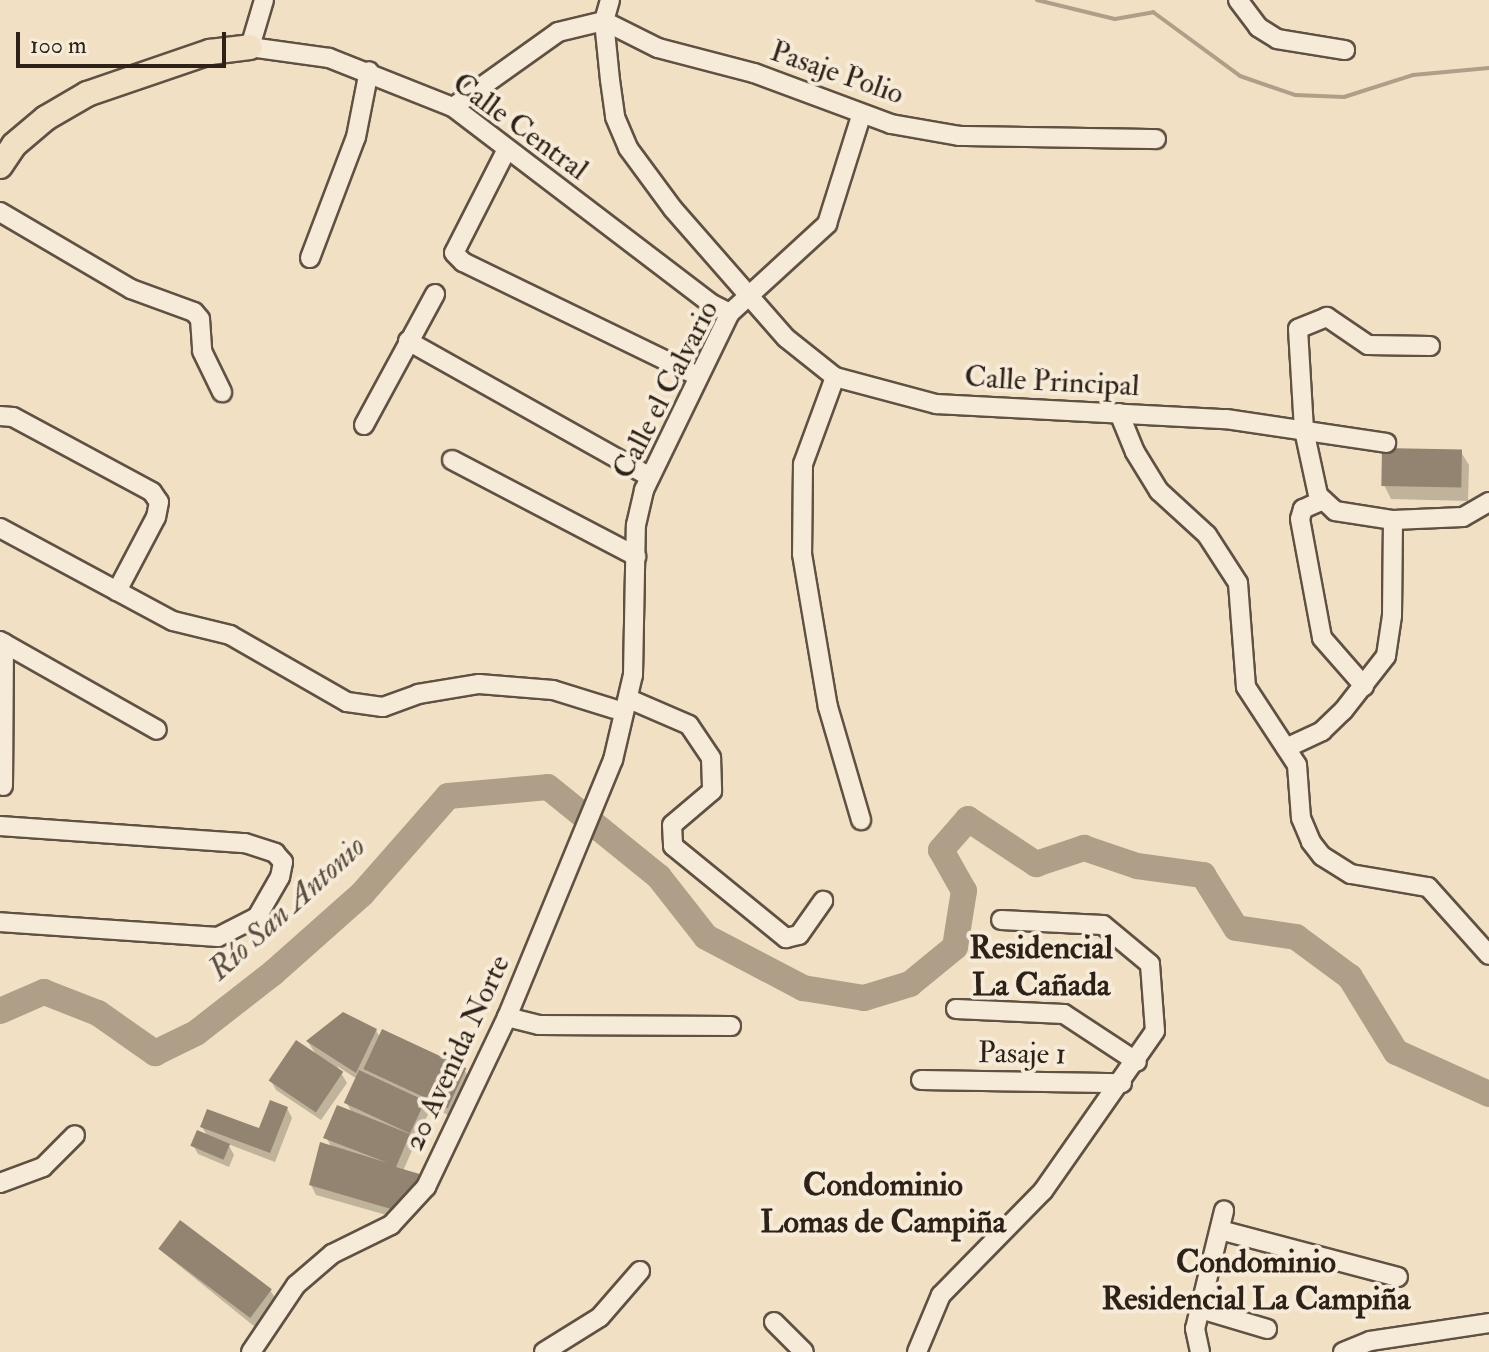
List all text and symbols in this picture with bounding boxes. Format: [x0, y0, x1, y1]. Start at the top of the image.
scale bar [20, 16, 230, 66]
text: 100 m [30, 30, 87, 61]
street label: Pasaje Polio [766, 33, 908, 113]
street label: Calle Central [445, 66, 595, 188]
street label: Calle el Calvario [606, 295, 726, 485]
street label: Calle Principal [964, 359, 1140, 405]
water label: Río San Antonio [201, 827, 373, 989]
district label: Residencial La Cañada [969, 930, 1113, 1005]
street label: 20 Avenida Norte [396, 950, 518, 1156]
street label: Pasaje 1 [978, 1035, 1066, 1073]
district label: Condominio Lomas de Campiña [760, 1167, 1006, 1242]
district label: Condominio Residencial La Campiña [1102, 1244, 1410, 1319]

